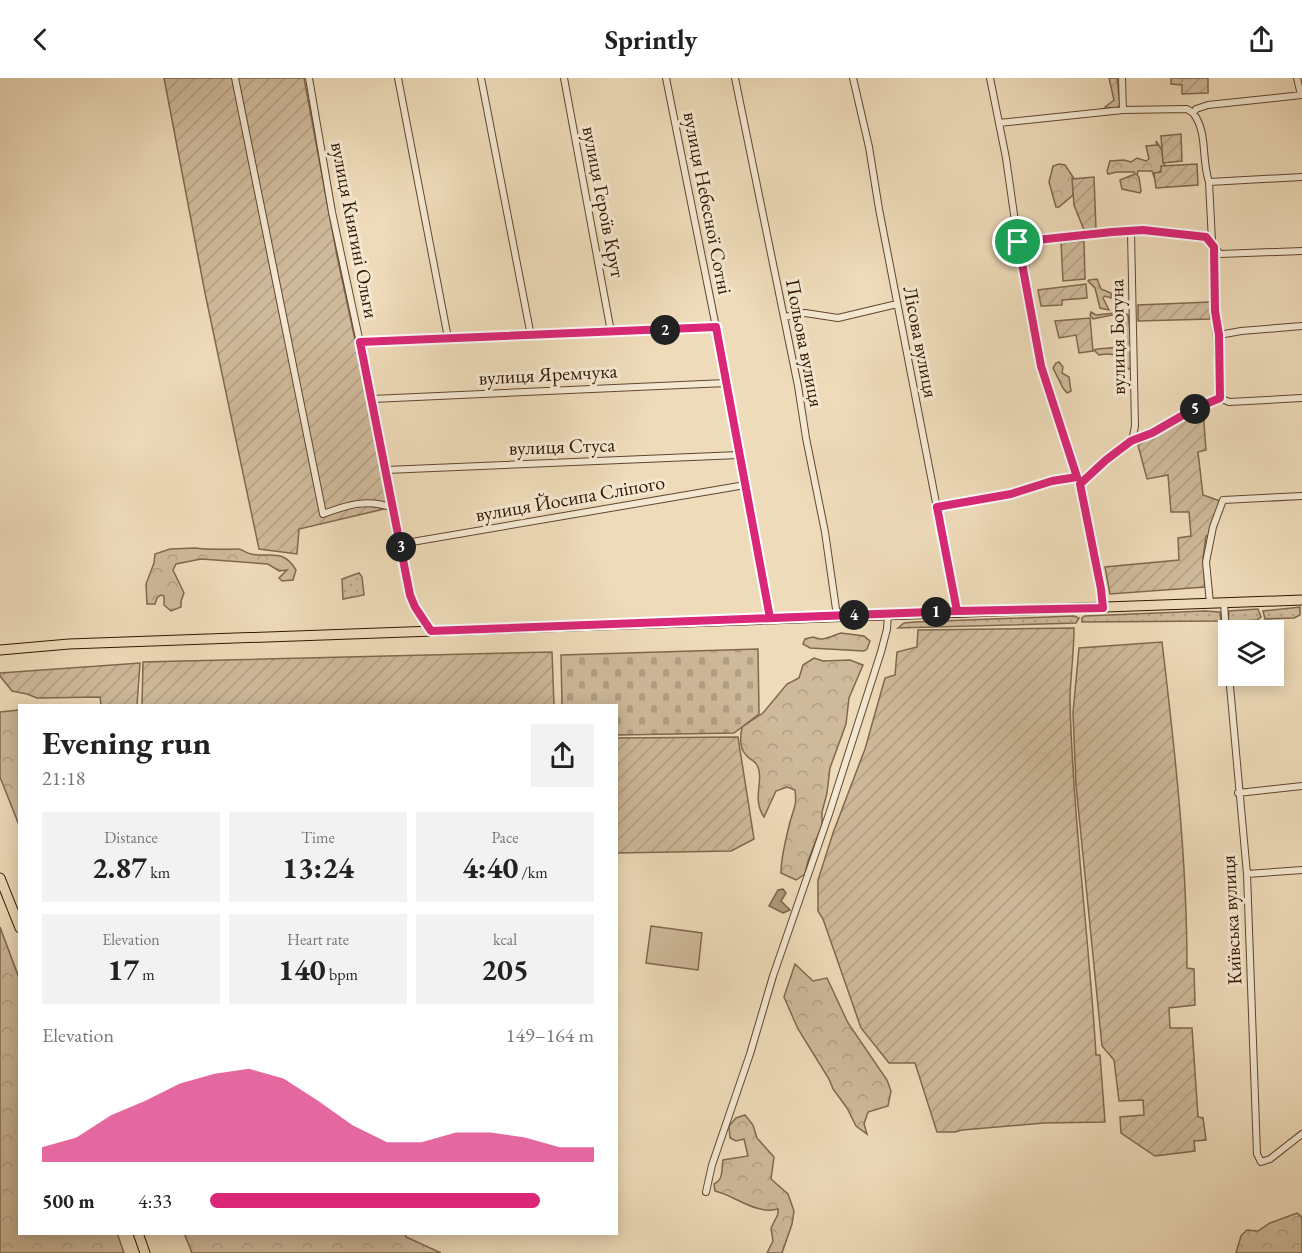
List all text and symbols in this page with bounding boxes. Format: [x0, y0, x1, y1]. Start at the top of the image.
text: Sprintly [605, 22, 697, 57]
icon: back [24, 23, 57, 56]
icon: share [1245, 23, 1278, 56]
street label: вулиця Небесної Сотні [678, 109, 738, 297]
street label: вулиця Героїв Крут [577, 124, 631, 280]
street label: вулиця Княгині Ольги [325, 140, 385, 321]
pin [992, 216, 1043, 267]
icon: arrive [1001, 225, 1034, 258]
street label: Польова вулиця [780, 277, 830, 409]
street label: вулиця Богуна [1103, 279, 1131, 395]
street label: Лісова вулиця [897, 284, 945, 400]
pin: 2 [650, 315, 680, 345]
text: 2 [661, 319, 669, 340]
street label: вулиця Яремчука [478, 357, 618, 391]
pin: 5 [1180, 394, 1210, 424]
text: 5 [1191, 398, 1199, 419]
street label: вулиця Стуса [508, 431, 616, 461]
street label: вулиця Йосипа Сліпого [473, 469, 667, 527]
pin: 3 [386, 532, 416, 562]
text: 3 [397, 536, 405, 557]
pin: 1 [921, 597, 951, 627]
pin: 4 [839, 600, 869, 630]
text: 1 [932, 601, 940, 622]
text: 4 [850, 604, 858, 625]
map controls [1218, 620, 1284, 686]
button: layers [1218, 620, 1284, 686]
text: Evening run [42, 721, 211, 764]
button: share [531, 724, 594, 787]
text: 21:18 [42, 765, 85, 791]
text: Distance [104, 827, 158, 848]
text: Time [301, 827, 335, 848]
text: Pace [492, 827, 518, 848]
text: 2.87 [92, 848, 147, 887]
text: 13:24 [282, 848, 354, 887]
text: 4:40 [462, 848, 518, 887]
street label: Київська вулиця [1215, 854, 1247, 986]
text: km [147, 862, 170, 883]
text: /km [518, 862, 548, 883]
text: Elevation [102, 929, 160, 950]
text: Heart rate [287, 929, 349, 950]
text: kcal [493, 929, 517, 950]
text: 17 [107, 950, 139, 989]
text: 140 [278, 950, 326, 989]
text: 205 [481, 950, 529, 989]
text: m [139, 964, 155, 985]
text: bpm [326, 964, 358, 985]
text: Elevation [42, 1022, 114, 1048]
text: 149–164 m [506, 1022, 594, 1048]
text: 500 m [42, 1188, 95, 1214]
text: 4:33 [138, 1188, 172, 1214]

